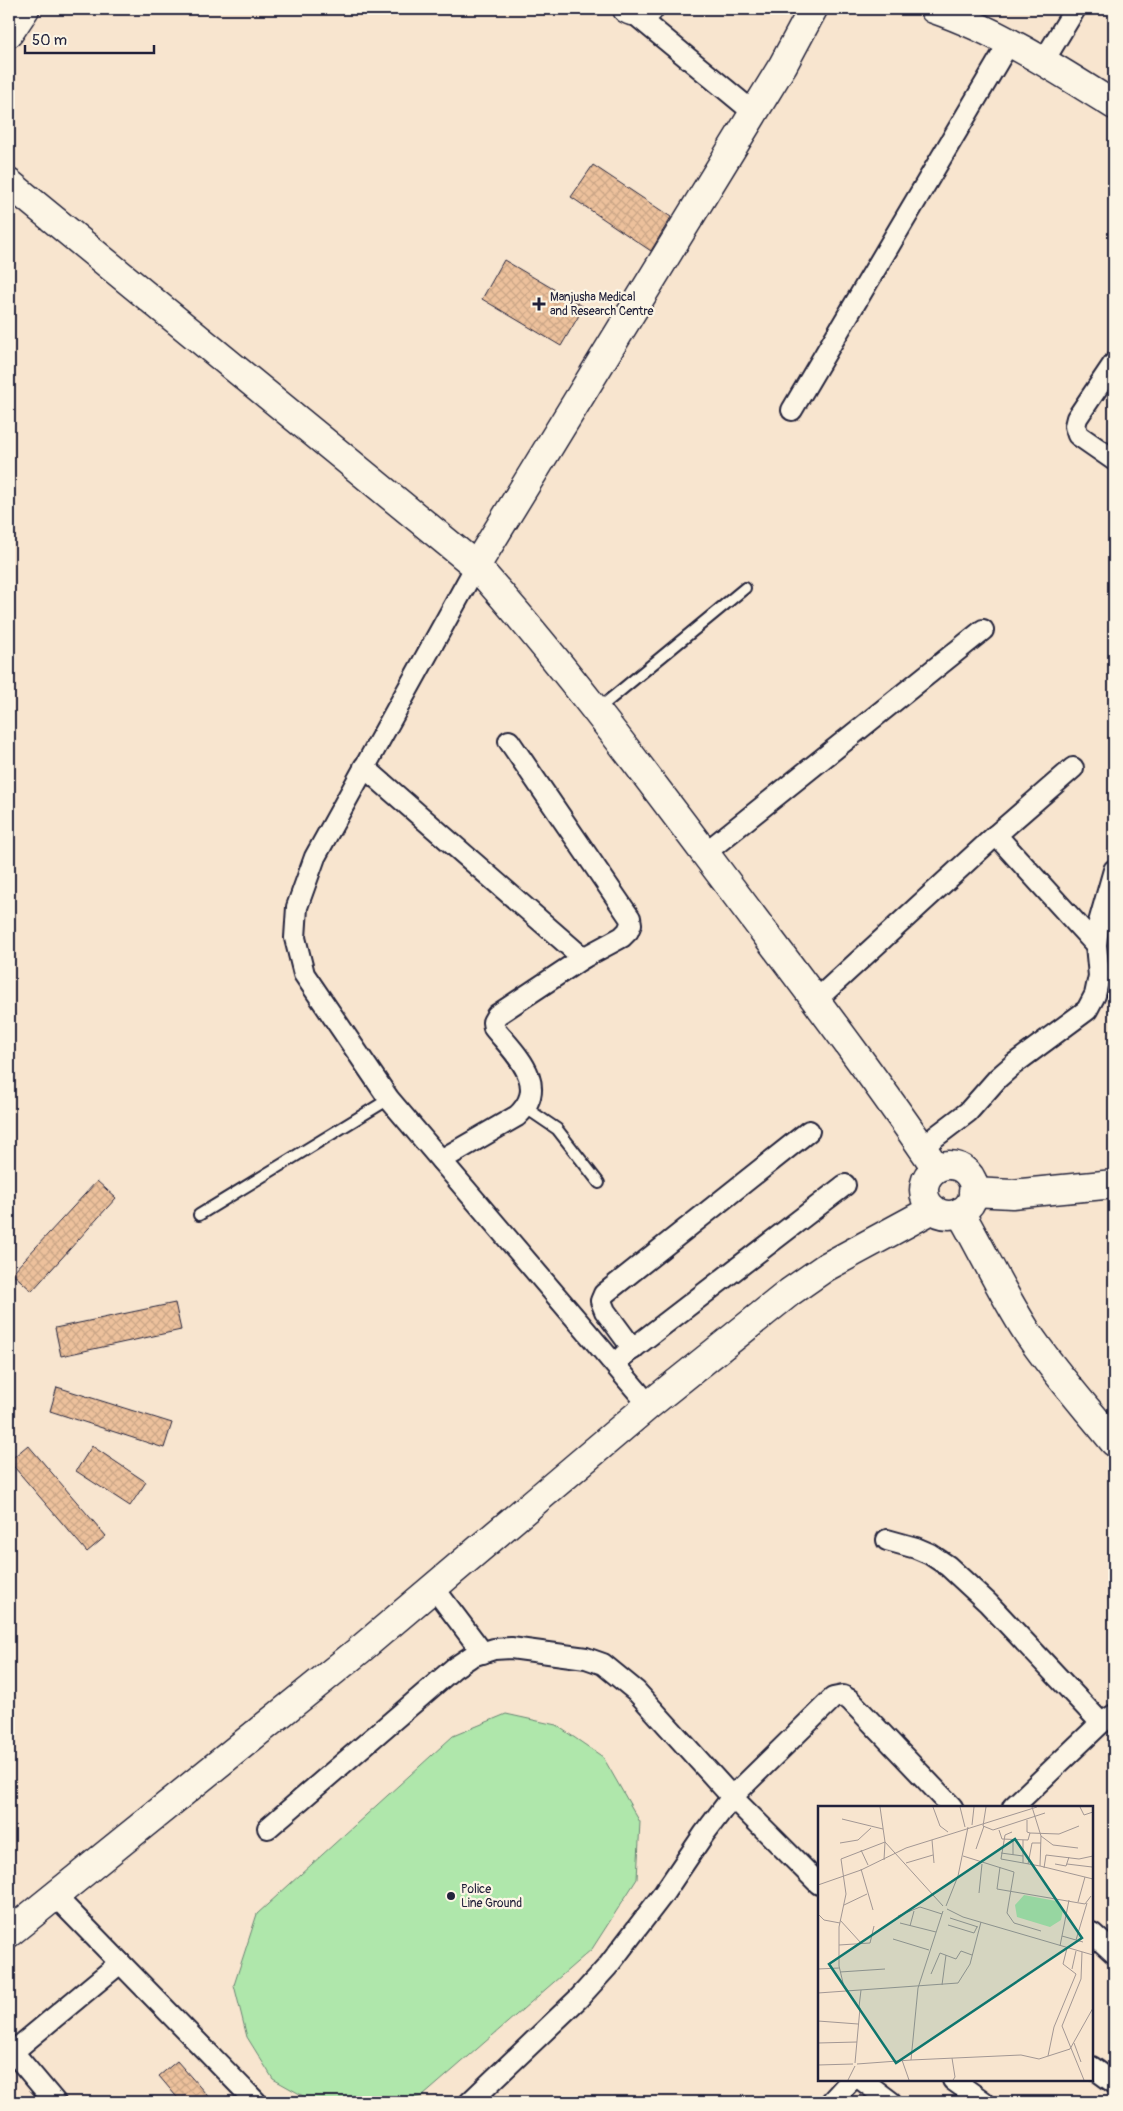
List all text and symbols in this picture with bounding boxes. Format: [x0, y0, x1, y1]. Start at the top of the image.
scale bar [25, 22, 154, 54]
text: 50 m [32, 31, 67, 50]
place label: Manjusha Medical and Research Centre [550, 290, 653, 319]
marker: Manjusha Medical and Research Centre [532, 297, 546, 311]
inset map [818, 1806, 1093, 2081]
place label: Police Line Ground [461, 1882, 522, 1911]
marker: Police Line Ground [445, 1890, 457, 1902]

